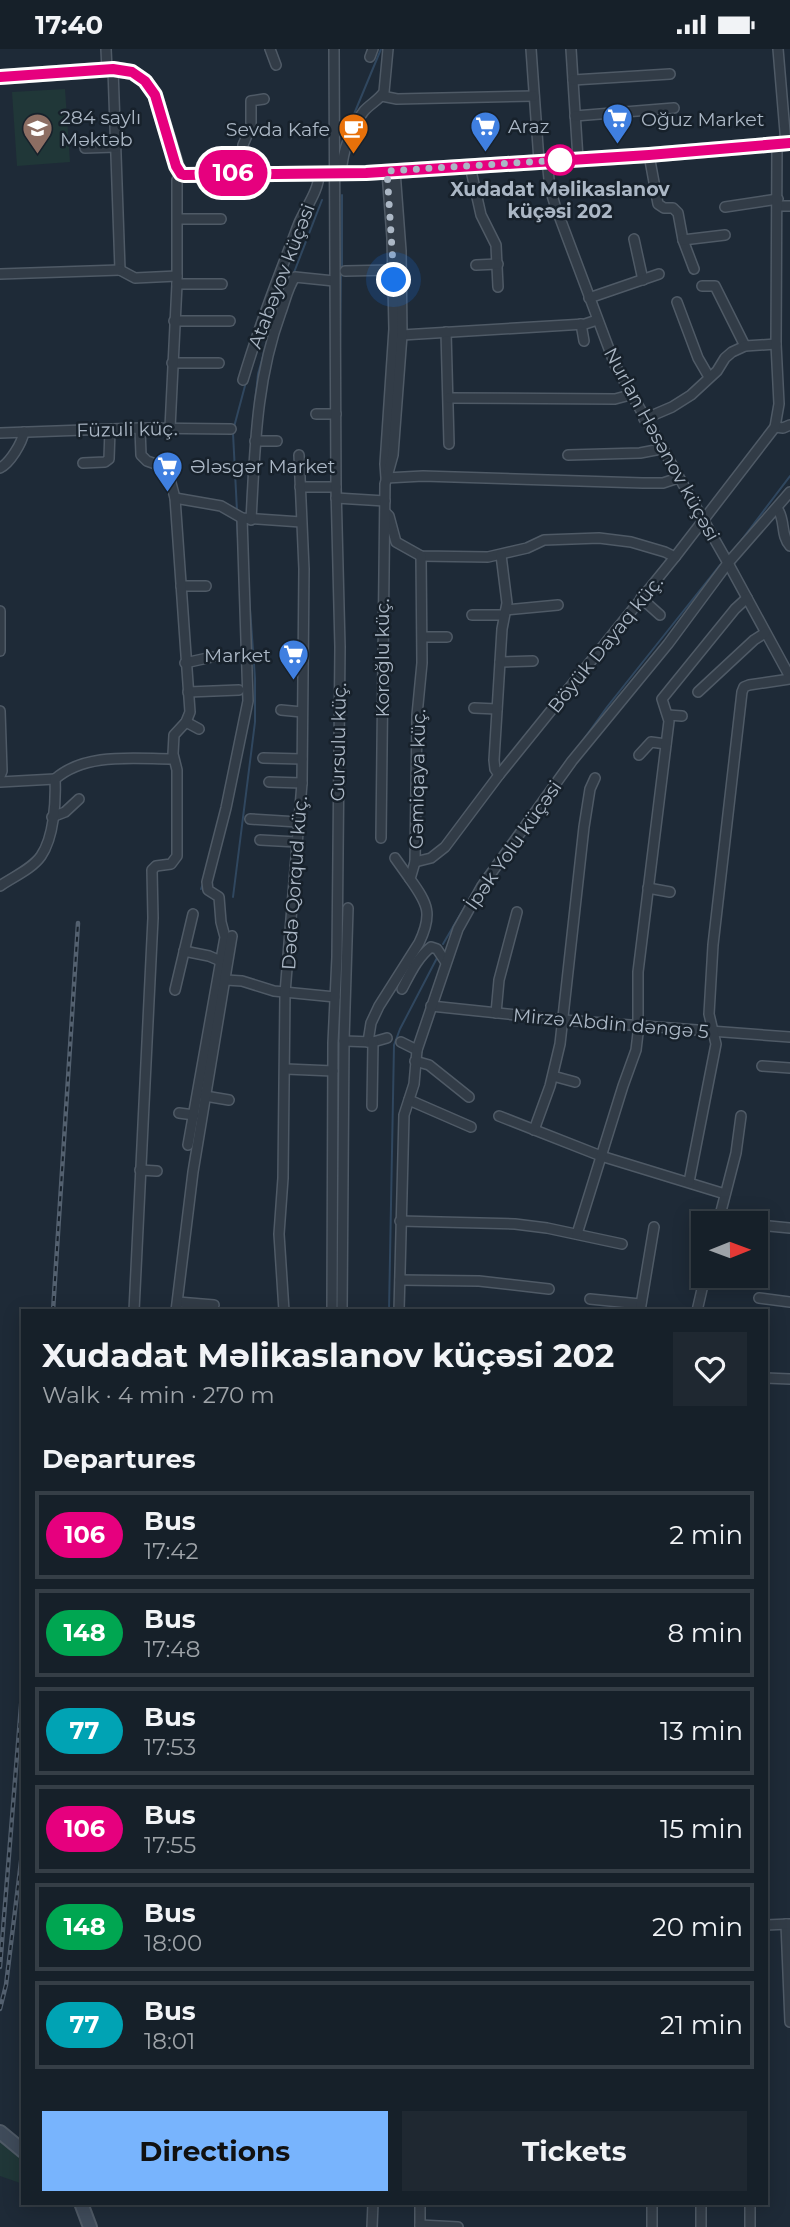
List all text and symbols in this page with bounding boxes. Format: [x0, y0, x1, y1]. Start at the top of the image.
text: 17:40 [35, 9, 103, 41]
supermarket icon: Oğuz Market [601, 102, 635, 146]
place label: 284 saylı Məktəb [60, 106, 141, 151]
place label: Oğuz Market [641, 108, 765, 131]
supermarket icon: Araz [468, 109, 502, 153]
school or university icon: 284 saylı Məktəb [20, 111, 54, 155]
cafe icon: Sevda Kafe [336, 112, 370, 156]
place label: Araz [508, 115, 549, 138]
place label: Sevda Kafe [226, 118, 330, 141]
marker: Xudadat Məlikaslanov küçəsi 202 [545, 145, 575, 175]
line badge: 106 [193, 150, 273, 196]
text: 106 [213, 158, 254, 187]
place label: Xudadat Məlikaslanov küçəsi 202 [450, 178, 670, 223]
street label: Atabəyov küçəsi [243, 200, 320, 352]
your location [376, 262, 411, 297]
street label: Nurlan Həsənov küçəsi [599, 344, 724, 545]
street label: Füzuli küç. [76, 417, 178, 442]
supermarket icon: Ələsgər Market [150, 449, 184, 493]
place label: Ələsgər Market [190, 455, 336, 478]
street label: Böyük Dayaq küç. [543, 571, 668, 718]
street label: Koroğlu küç. [371, 598, 394, 718]
supermarket icon: Market [277, 638, 311, 682]
place label: Market [204, 644, 271, 667]
street label: Gursulu küç. [326, 682, 351, 802]
street label: Gəmiqaya küç. [405, 709, 430, 849]
street label: İpək Yolu küçəsi [460, 776, 567, 914]
street label: Dədə Qorqud küç. [277, 795, 312, 971]
street label: Mirzə Abdin dəngə 5 [512, 1003, 710, 1044]
north arrow [691, 1211, 768, 1288]
map controls [691, 1211, 768, 1288]
button: heart [673, 1332, 747, 1406]
text: Xudadat Məlikaslanov küçəsi 202 [42, 1335, 614, 1375]
text: Walk · 4 min · 270 m [42, 1381, 275, 1409]
text: Departures [42, 1443, 196, 1475]
text: Bus [144, 1505, 196, 1537]
text: 2 min [669, 1519, 743, 1551]
text: 106 [64, 1520, 105, 1549]
text: 17:42 [144, 1537, 198, 1565]
text: Bus [144, 1603, 196, 1635]
text: 8 min [667, 1617, 743, 1649]
text: 148 [63, 1618, 106, 1647]
text: 17:48 [144, 1635, 200, 1663]
text: Bus [144, 1701, 196, 1733]
text: 13 min [660, 1715, 743, 1747]
text: 77 [70, 1716, 99, 1745]
text: 17:53 [144, 1733, 196, 1761]
text: Bus [144, 1799, 196, 1831]
text: 15 min [660, 1813, 743, 1845]
text: 106 [64, 1814, 105, 1843]
text: 17:55 [144, 1831, 196, 1859]
text: Bus [144, 1897, 196, 1929]
text: 20 min [652, 1911, 743, 1943]
text: 148 [63, 1912, 106, 1941]
text: 18:00 [144, 1929, 202, 1957]
text: Bus [144, 1995, 196, 2027]
text: 21 min [660, 2009, 743, 2041]
text: 77 [70, 2010, 99, 2039]
text: 18:01 [144, 2027, 195, 2055]
button: Directions [42, 2111, 388, 2191]
button: Tickets [402, 2111, 747, 2191]

